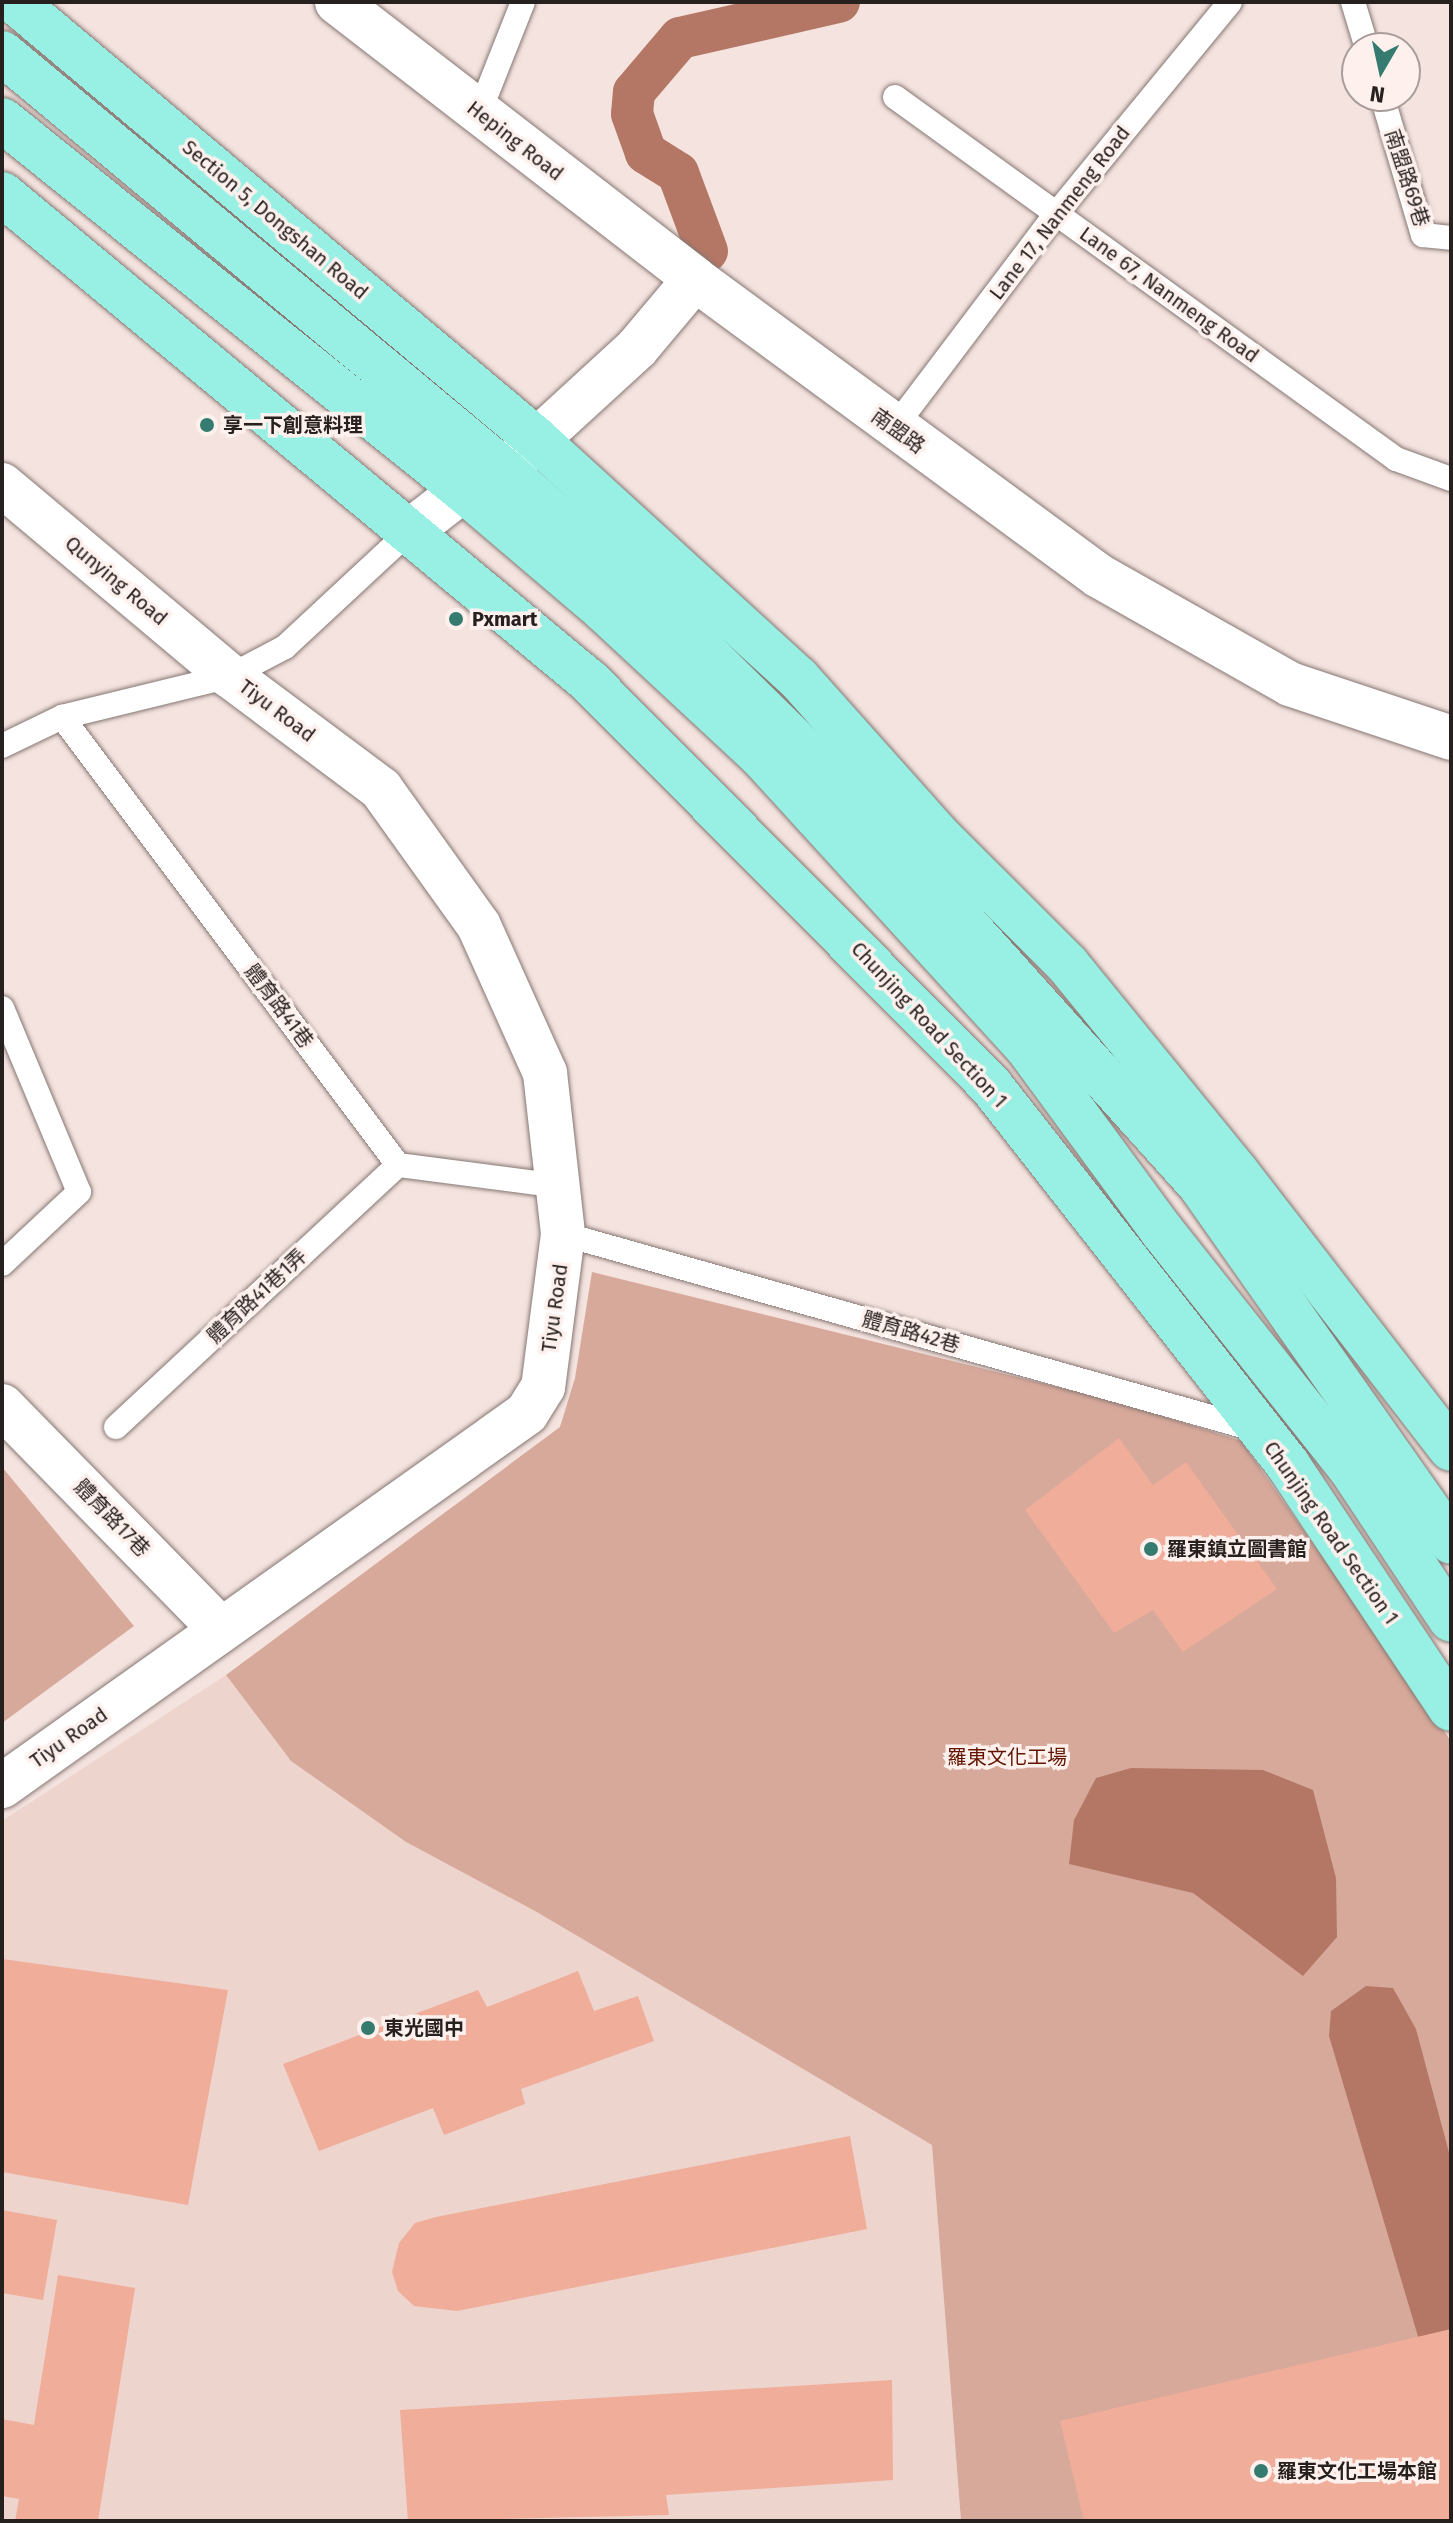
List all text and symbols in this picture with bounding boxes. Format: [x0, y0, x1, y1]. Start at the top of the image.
north arrow [1341, 32, 1421, 112]
text: N [1368, 80, 1387, 109]
street label: Heping Road [462, 96, 568, 186]
street label: Lane 17, Nanmeng Road [985, 121, 1135, 305]
street label: 南盟路69巷 [1380, 126, 1434, 230]
street label: Section 5, Dongshan Road [177, 135, 373, 305]
street label: Lane 67, Nanmeng Road [1075, 222, 1263, 368]
street label: 南盟路 [867, 404, 929, 458]
place label: 享一下創意料理 [223, 413, 363, 437]
marker: 享一下創意料理 [198, 416, 216, 434]
street label: Qunying Road [60, 531, 172, 631]
place label: Pxmart [472, 607, 538, 631]
marker: Pxmart [447, 610, 465, 628]
street label: Tiyu Road [234, 675, 320, 747]
street label: Chunjing Road Section 1 [846, 937, 1012, 1113]
street label: 體育路41巷 [240, 960, 318, 1052]
street label: 體育路41巷1弄 [202, 1244, 312, 1348]
street label: Tiyu Road [537, 1262, 573, 1354]
street label: 體育路42巷 [860, 1307, 962, 1357]
street label: Chunjing Road Section 1 [1259, 1437, 1403, 1629]
street label: 體育路17巷 [69, 1475, 155, 1561]
place label: 羅東鎮立圖書館 [1167, 1537, 1307, 1561]
marker: 羅東鎮立圖書館 [1142, 1540, 1160, 1558]
street label: Tiyu Road [26, 1703, 112, 1773]
park label: 羅東文化工場 [947, 1745, 1067, 1769]
place label: 東光國中 [384, 2016, 464, 2040]
marker: 東光國中 [359, 2019, 377, 2037]
place label: 羅東文化工場本館 [1277, 2459, 1437, 2483]
marker: 羅東文化工場本館 [1252, 2462, 1270, 2480]

